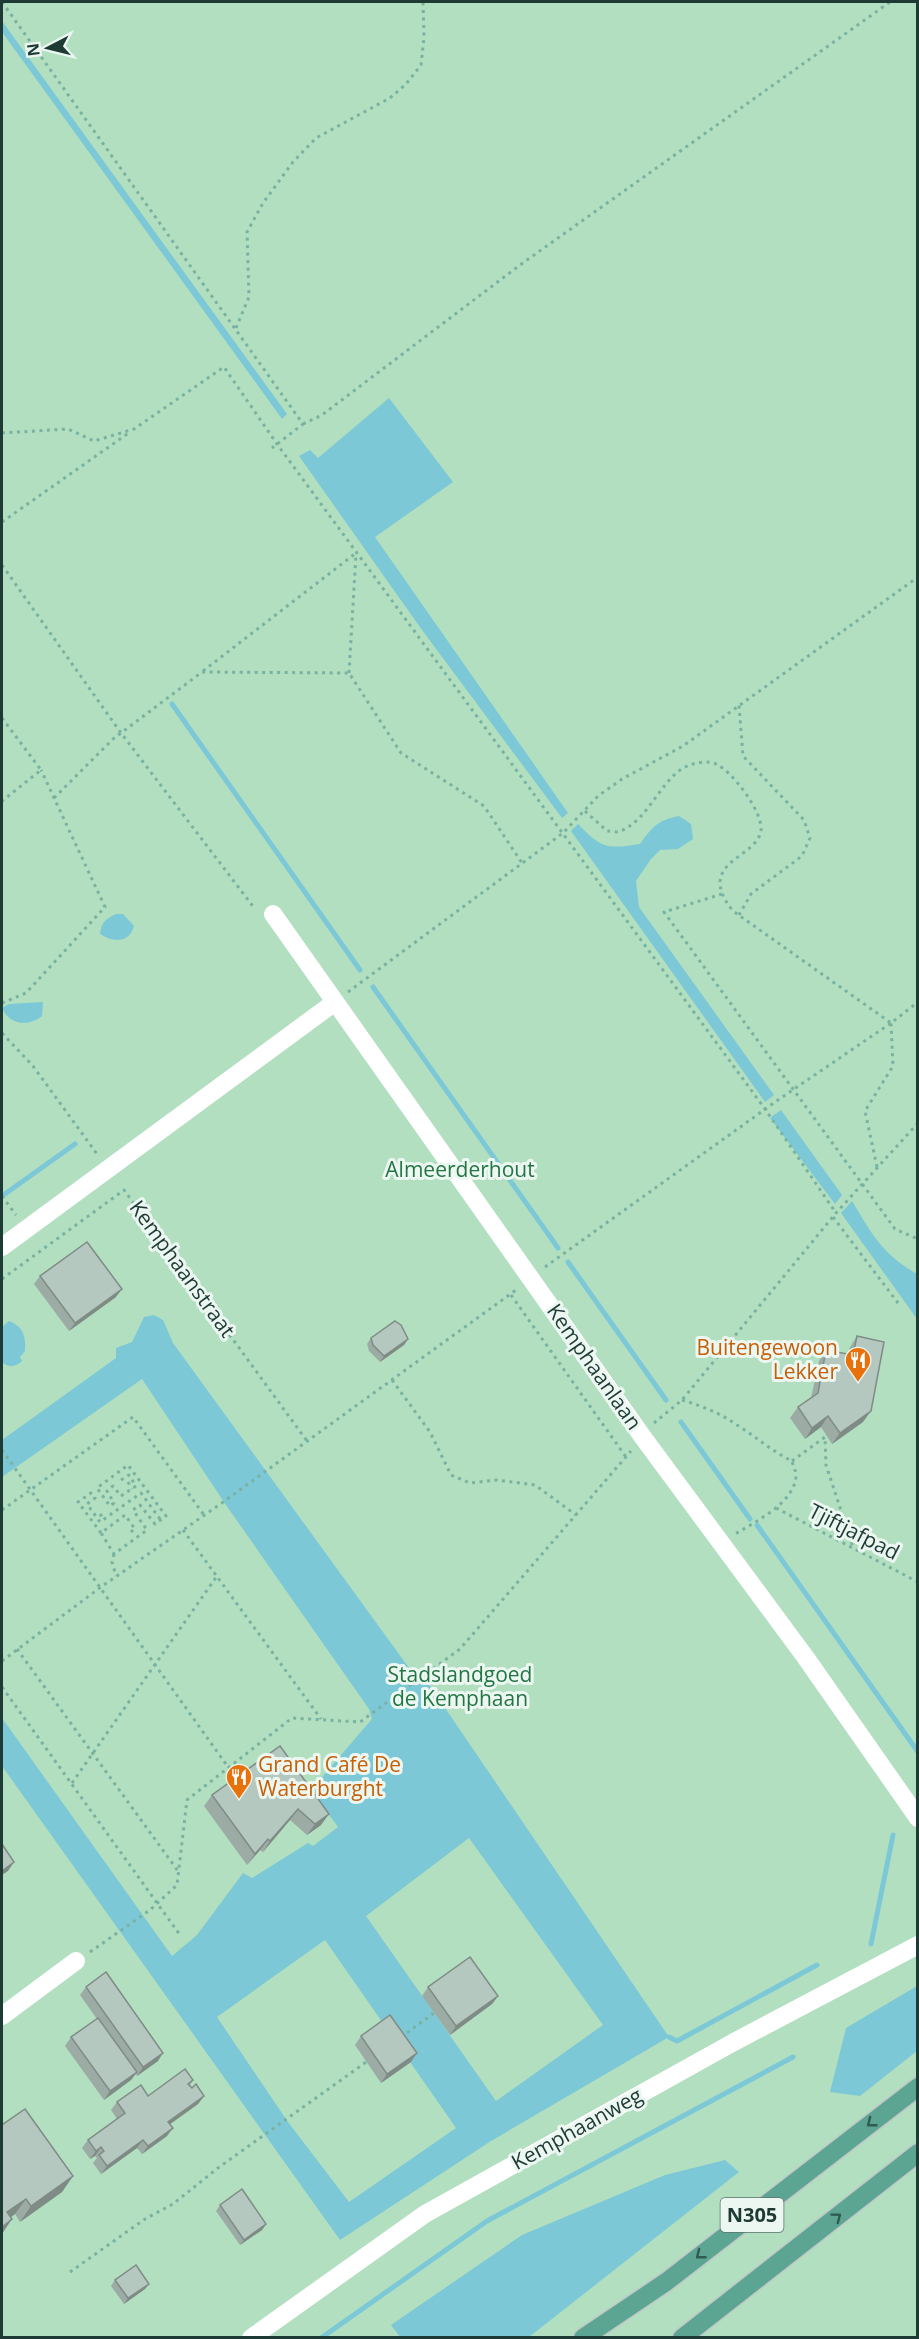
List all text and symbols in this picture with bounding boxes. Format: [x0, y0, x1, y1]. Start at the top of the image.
north arrow [18, 18, 78, 78]
text: N [21, 42, 45, 58]
park label: Almeerderhout [385, 1155, 535, 1183]
street label: Kemphaanstraat [124, 1194, 242, 1343]
street label: Kemphaanlaan [541, 1298, 649, 1435]
place label: Buitengewoon Lekker [696, 1333, 838, 1385]
restaurant icon: Buitengewoon Lekker [843, 1345, 873, 1383]
street label: Tjiftjafpad [804, 1496, 905, 1566]
park label: Stadslandgoed de Kemphaan [388, 1660, 532, 1712]
place label: Grand Café De Waterburght [258, 1750, 401, 1802]
restaurant icon: Grand Café De Waterburght [224, 1762, 254, 1800]
street label: Kemphaanweg [506, 2081, 647, 2176]
one-way arrow [867, 2116, 878, 2127]
road number: N305 [720, 2198, 783, 2232]
one-way arrow [830, 2213, 841, 2224]
one-way arrow [696, 2248, 707, 2259]

